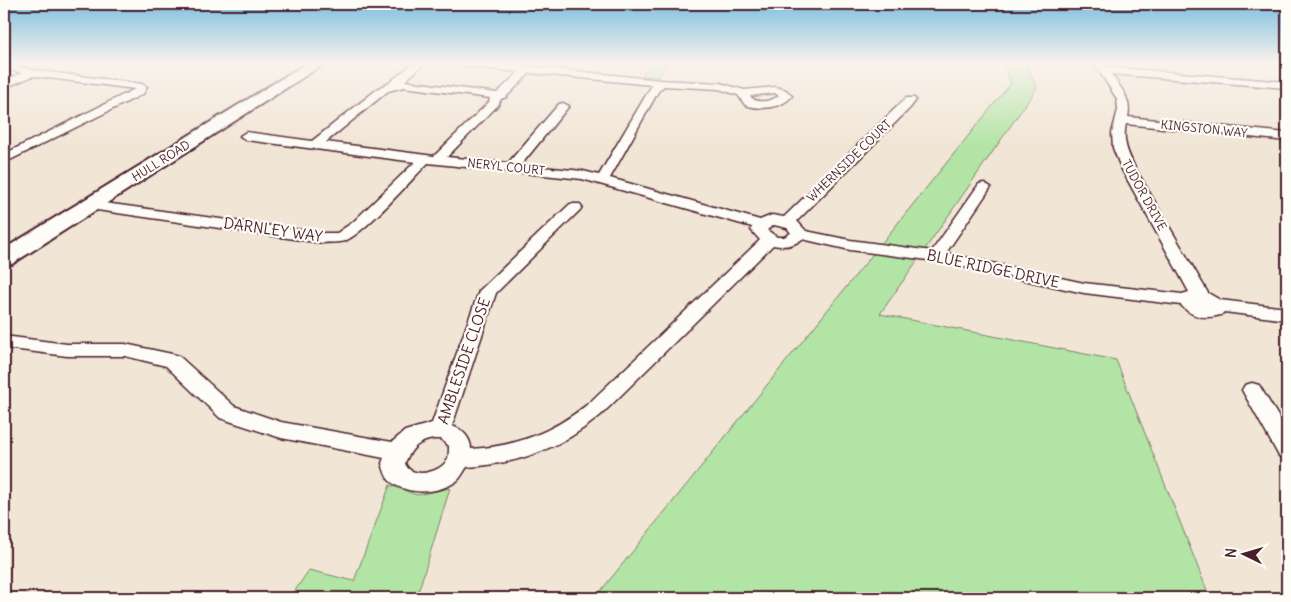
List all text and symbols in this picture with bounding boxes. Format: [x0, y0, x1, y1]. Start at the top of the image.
street label: WHERNSIDE COURT [803, 116, 894, 205]
street label: KINGSTON WAY [1160, 116, 1249, 141]
street label: HULL ROAD [129, 137, 193, 184]
street label: NERYL COURT [467, 155, 545, 178]
street label: TUDOR DRIVE [1119, 157, 1170, 233]
street label: DARNLEY WAY [222, 213, 324, 246]
street label: BLUE RIDGE DRIVE [925, 245, 1061, 292]
street label: AMBLESIDE CLOSE [433, 295, 494, 427]
north arrow [1218, 530, 1268, 580]
text: N [1222, 547, 1240, 558]

